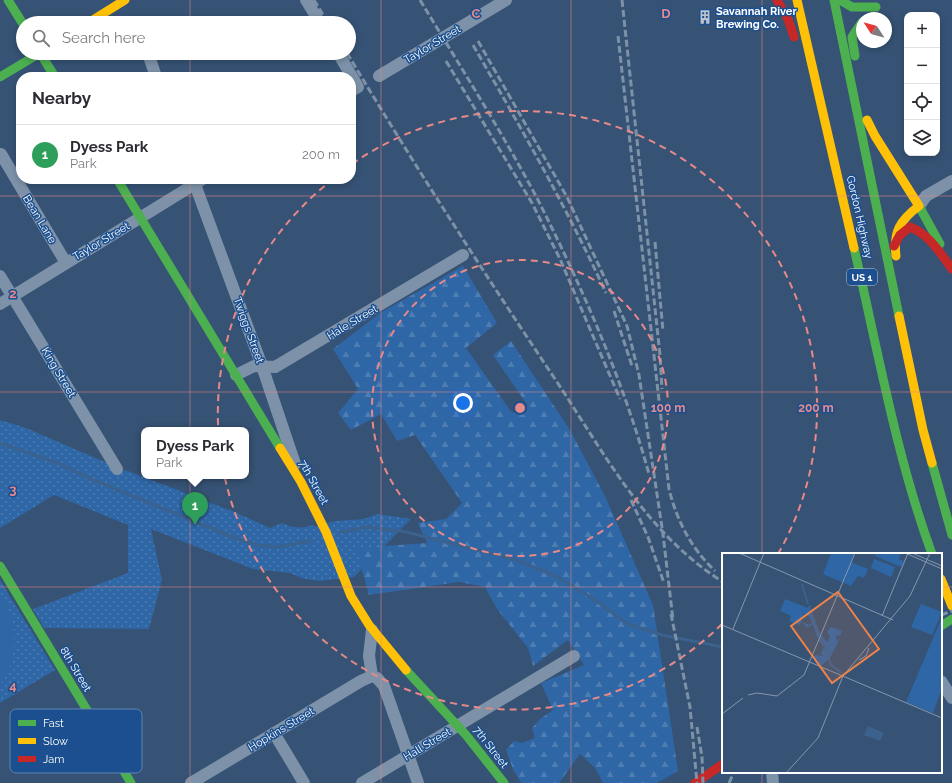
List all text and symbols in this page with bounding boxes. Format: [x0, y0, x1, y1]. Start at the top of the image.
place label: Savannah River Brewing Co. [716, 5, 797, 31]
text: C [472, 6, 481, 21]
text: D [661, 6, 671, 21]
building icon: Savannah River Brewing Co. [697, 9, 713, 25]
north arrow [856, 12, 892, 48]
map controls [904, 12, 940, 156]
button: + [904, 12, 940, 48]
search box [16, 16, 356, 60]
street label: Taylor Street [402, 22, 463, 66]
icon: search [30, 27, 52, 49]
text: Search here [62, 29, 145, 47]
button: − [904, 48, 940, 84]
button: locate [904, 84, 940, 120]
text: Nearby [32, 88, 91, 108]
button: layers [904, 120, 940, 156]
text: Dyess Park [70, 138, 148, 156]
text: 1 [42, 147, 48, 162]
text: 200 m [302, 147, 340, 162]
text: Park [70, 156, 97, 171]
street label: Gordon Highway [844, 174, 875, 260]
street label: Bean Lane [20, 193, 59, 246]
street label: Taylor Street [71, 219, 132, 263]
road number: US 1 [847, 269, 877, 285]
text: 2 [9, 286, 17, 301]
street label: Twiggs Street [231, 295, 267, 365]
street label: Hale Street [325, 302, 380, 343]
street label: King Street [39, 345, 79, 400]
your location [453, 393, 473, 413]
centre of rings [513, 401, 527, 415]
text: 100 m [651, 401, 685, 415]
text: 200 m [798, 401, 834, 415]
popup [141, 427, 249, 479]
text: Dyess Park [156, 437, 234, 455]
text: Park [156, 455, 183, 470]
street label: 7th Street [296, 458, 331, 507]
text: 3 [9, 482, 17, 497]
pin: 1 [182, 492, 208, 525]
inset map [722, 553, 942, 773]
street label: 8th Street [57, 645, 94, 694]
text: 4 [9, 678, 17, 693]
street label: Hopkins Street [246, 704, 317, 754]
legend [10, 709, 142, 773]
text: Fast [43, 717, 64, 730]
street label: 7th Street [470, 724, 511, 771]
street label: Hall Street [401, 725, 454, 764]
text: Slow [43, 735, 68, 748]
text: Jam [43, 753, 64, 766]

